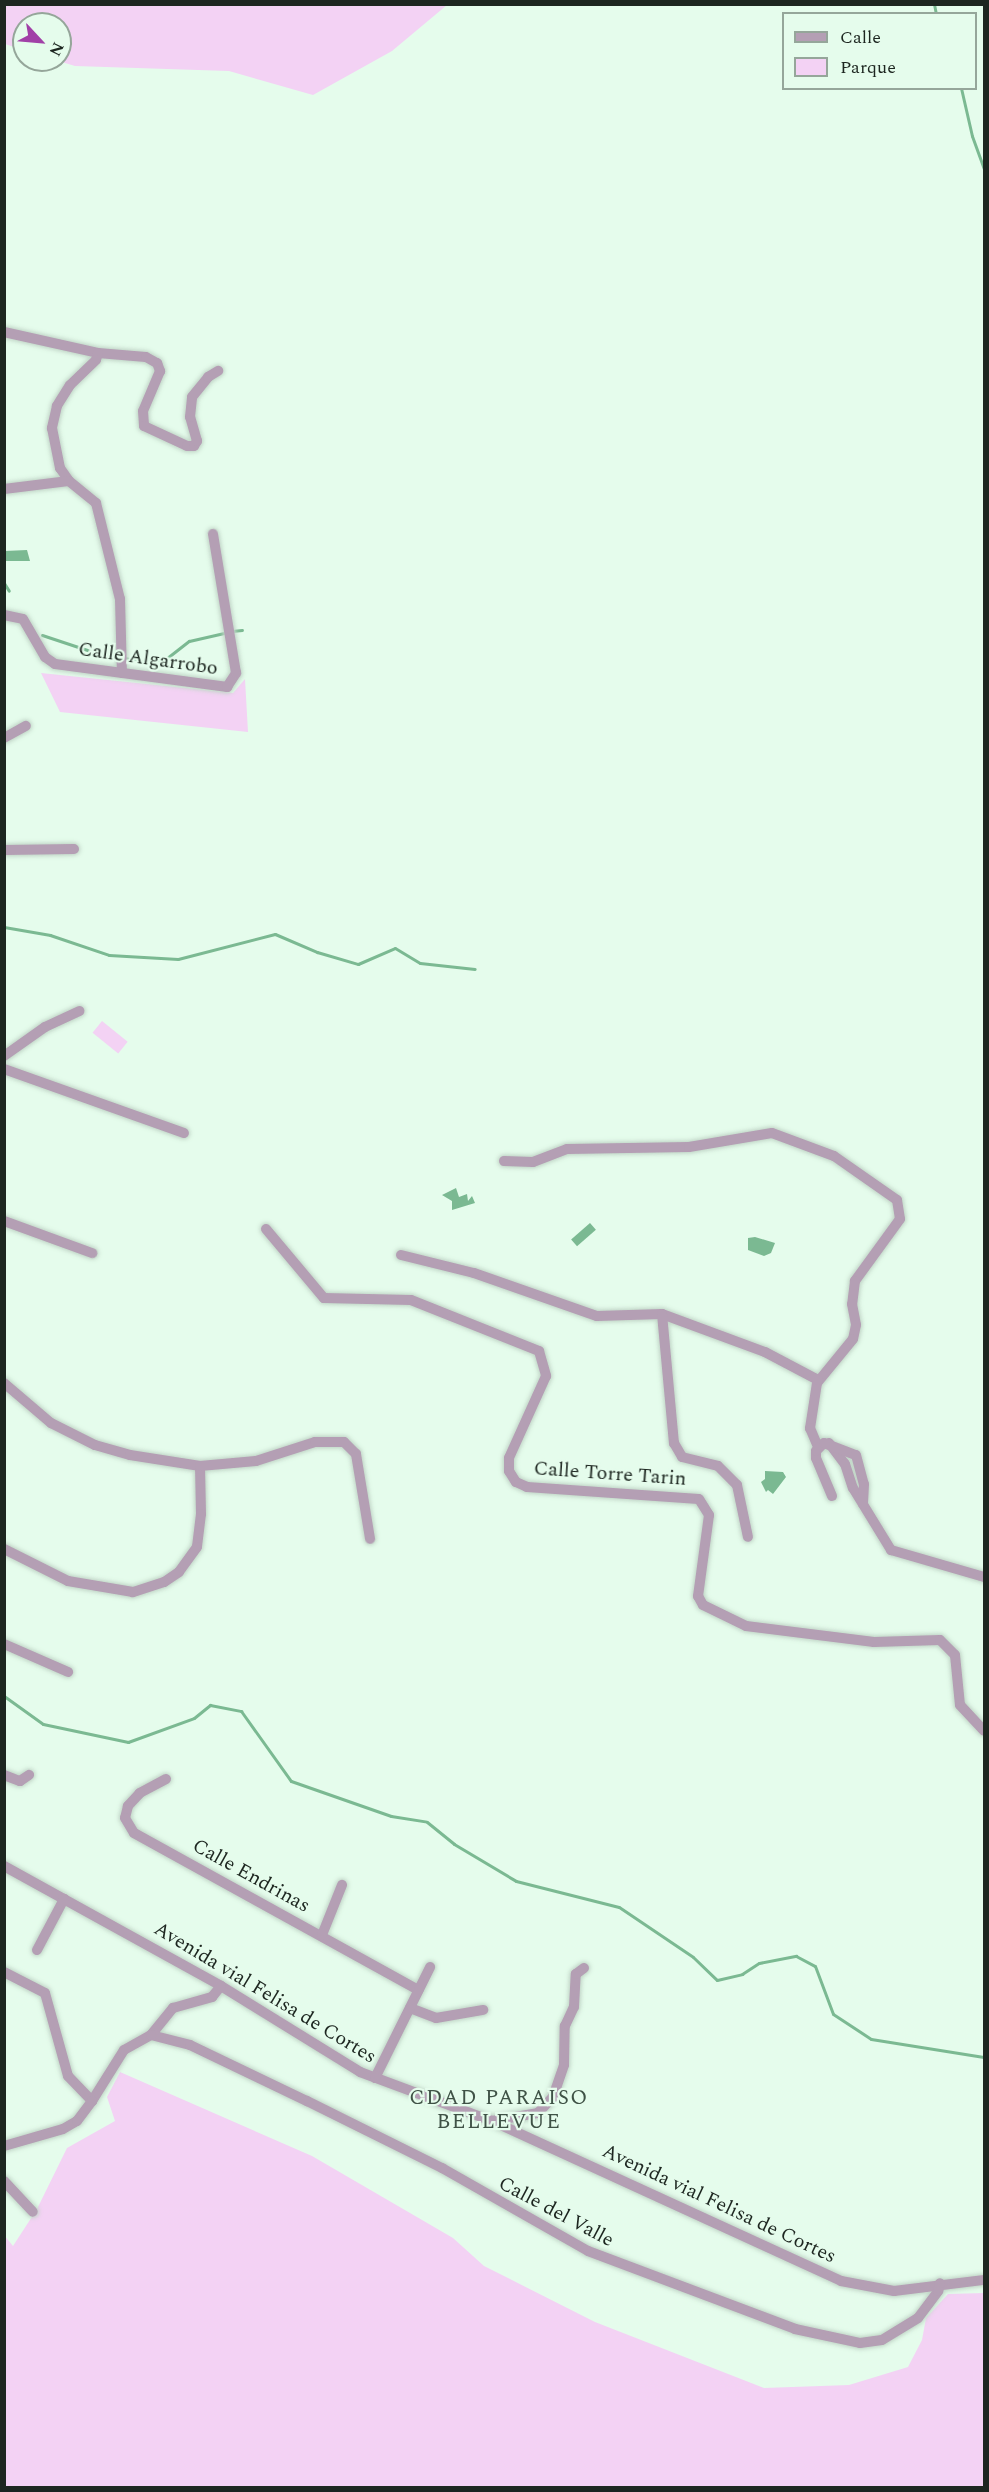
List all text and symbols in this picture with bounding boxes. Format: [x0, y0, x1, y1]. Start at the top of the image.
north arrow [12, 12, 72, 72]
legend [782, 12, 977, 90]
text: Calle [840, 24, 881, 51]
text: N [43, 38, 70, 60]
text: Parque [840, 54, 896, 81]
street label: Calle Algarrobo [77, 637, 219, 681]
street label: Calle Torre Tarin [533, 1457, 687, 1491]
street label: Calle Endrinas [188, 1834, 314, 1918]
street label: Avenida vial Felisa de Cortes [149, 1917, 381, 2069]
district label: CDAD PARAISO BELLEVUE [409, 2085, 589, 2135]
street label: Avenida vial Felisa de Cortes [598, 2139, 840, 2269]
street label: Calle del Valle [494, 2172, 618, 2252]

